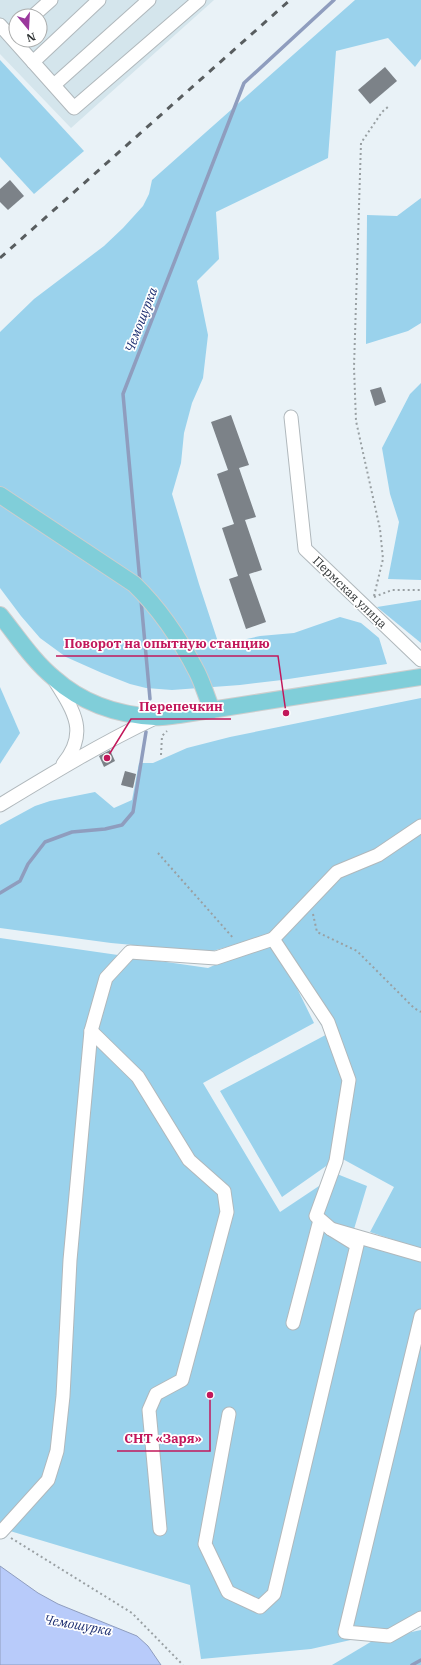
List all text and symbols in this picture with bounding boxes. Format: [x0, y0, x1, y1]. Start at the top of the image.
north arrow [8, 8, 48, 48]
text: N [25, 30, 37, 46]
water label: Чемошурка [121, 285, 161, 355]
street label: Пермская улица [310, 553, 390, 631]
callout: Поворот на опытную станцию [56, 631, 278, 656]
text: Поворот на опытную станцию [64, 635, 270, 652]
callout: Перепечкин [131, 694, 231, 719]
text: Перепечкин [139, 698, 223, 715]
callout: СНТ «Заря» [117, 1426, 210, 1451]
text: СНТ «Заря» [124, 1430, 202, 1447]
water label: Чемошурка [43, 1611, 113, 1639]

